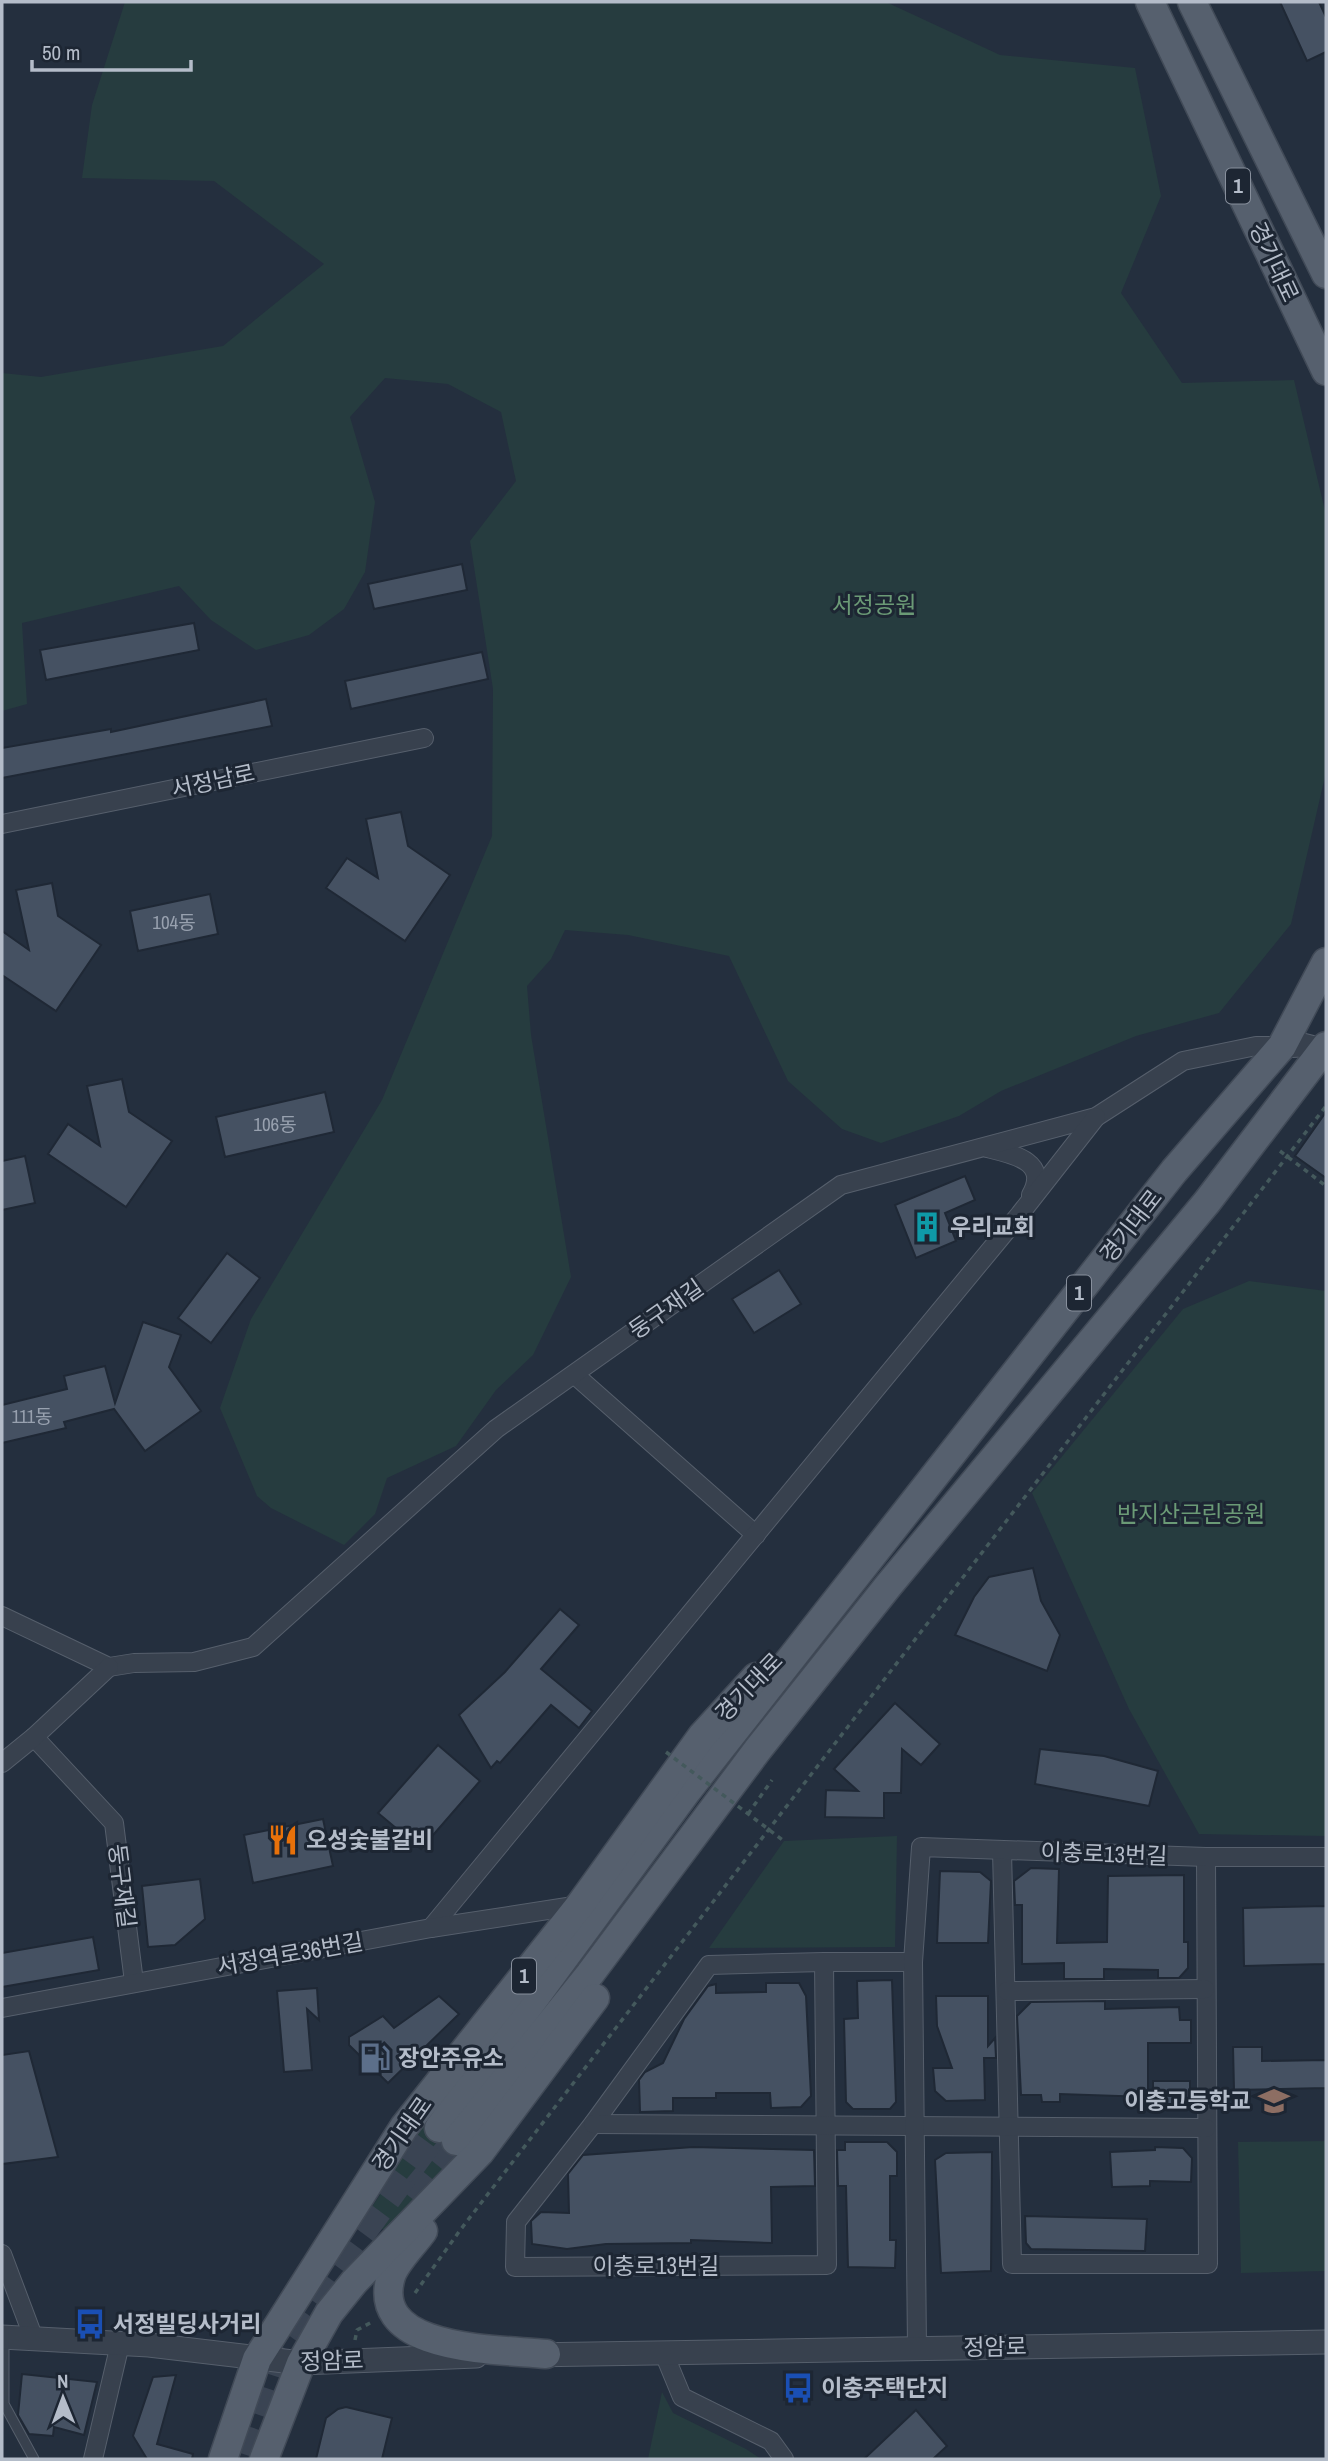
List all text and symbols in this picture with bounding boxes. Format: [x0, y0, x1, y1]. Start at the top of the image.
scale bar [32, 28, 191, 72]
text: 50 m [42, 38, 80, 67]
road number: 1 [1226, 168, 1250, 204]
street label: 경기대로 [1243, 217, 1306, 307]
park label: 서정공원 [832, 589, 916, 620]
street label: 서정남로 [168, 757, 258, 804]
house number: 104동 [152, 909, 196, 935]
house number: 106동 [253, 1111, 297, 1137]
street label: 경기대로 [1092, 1183, 1169, 1269]
building icon: 우리교회 [910, 1210, 944, 1244]
place label: 우리교회 [950, 1211, 1035, 1242]
street label: 둥구재길 [622, 1272, 709, 1346]
road number: 1 [1067, 1276, 1091, 1310]
house number: 111동 [11, 1403, 53, 1429]
park label: 반지산근린공원 [1117, 1498, 1265, 1529]
street label: 경기대로 [708, 1645, 789, 1728]
restaurant icon: 오성숯불갈비 [266, 1823, 300, 1857]
place label: 오성숯불갈비 [306, 1824, 433, 1855]
street label: 이충로13번길 [1040, 1836, 1168, 1871]
street label: 둥구재길 [102, 1842, 143, 1930]
street label: 서정역로36번길 [214, 1925, 365, 1982]
road number: 1 [512, 1958, 536, 1994]
fuel station icon: 장안주유소 [358, 2041, 392, 2075]
place label: 장안주유소 [398, 2042, 504, 2073]
school or university icon: 이충고등학교 [1257, 2084, 1291, 2118]
place label: 이충고등학교 [1124, 2085, 1251, 2116]
street label: 경기대로 [365, 2090, 439, 2177]
street label: 이충로13번길 [593, 2250, 719, 2281]
bus stop icon: 서정빌딩사거리 [73, 2307, 107, 2341]
place label: 서정빌딩사거리 [113, 2308, 261, 2339]
street label: 정암로 [963, 2330, 1027, 2363]
street label: 정암로 [300, 2344, 364, 2377]
north arrow [28, 2363, 98, 2433]
text: N [57, 2368, 69, 2394]
bus stop icon: 이충주택단지 [781, 2371, 815, 2405]
place label: 이충주택단지 [821, 2372, 948, 2403]

